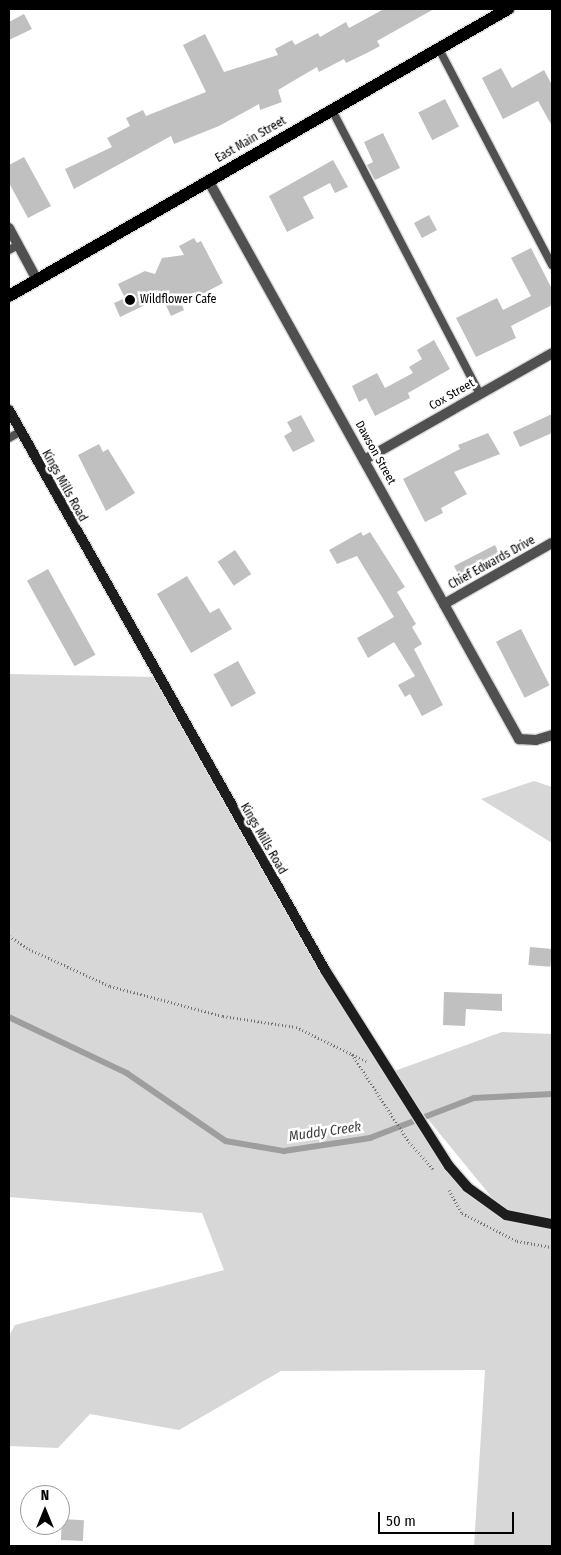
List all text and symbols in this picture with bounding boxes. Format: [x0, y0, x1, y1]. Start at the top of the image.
street label: East Main Street [213, 114, 289, 166]
place label: Wildflower Cafe [140, 293, 216, 307]
marker: Wildflower Cafe [124, 294, 136, 306]
street label: Cox Street [427, 376, 477, 414]
street label: Dawson Street [352, 419, 398, 487]
street label: Kings Mills Road [38, 448, 90, 524]
street label: Chief Edwards Drive [446, 533, 538, 593]
street label: Kings Mills Road [237, 801, 289, 877]
water label: Muddy Creek [288, 1119, 362, 1145]
north arrow [20, 1485, 70, 1535]
text: N [41, 1487, 49, 1504]
scale bar [381, 1502, 517, 1534]
text: 50 m [386, 1512, 416, 1530]

